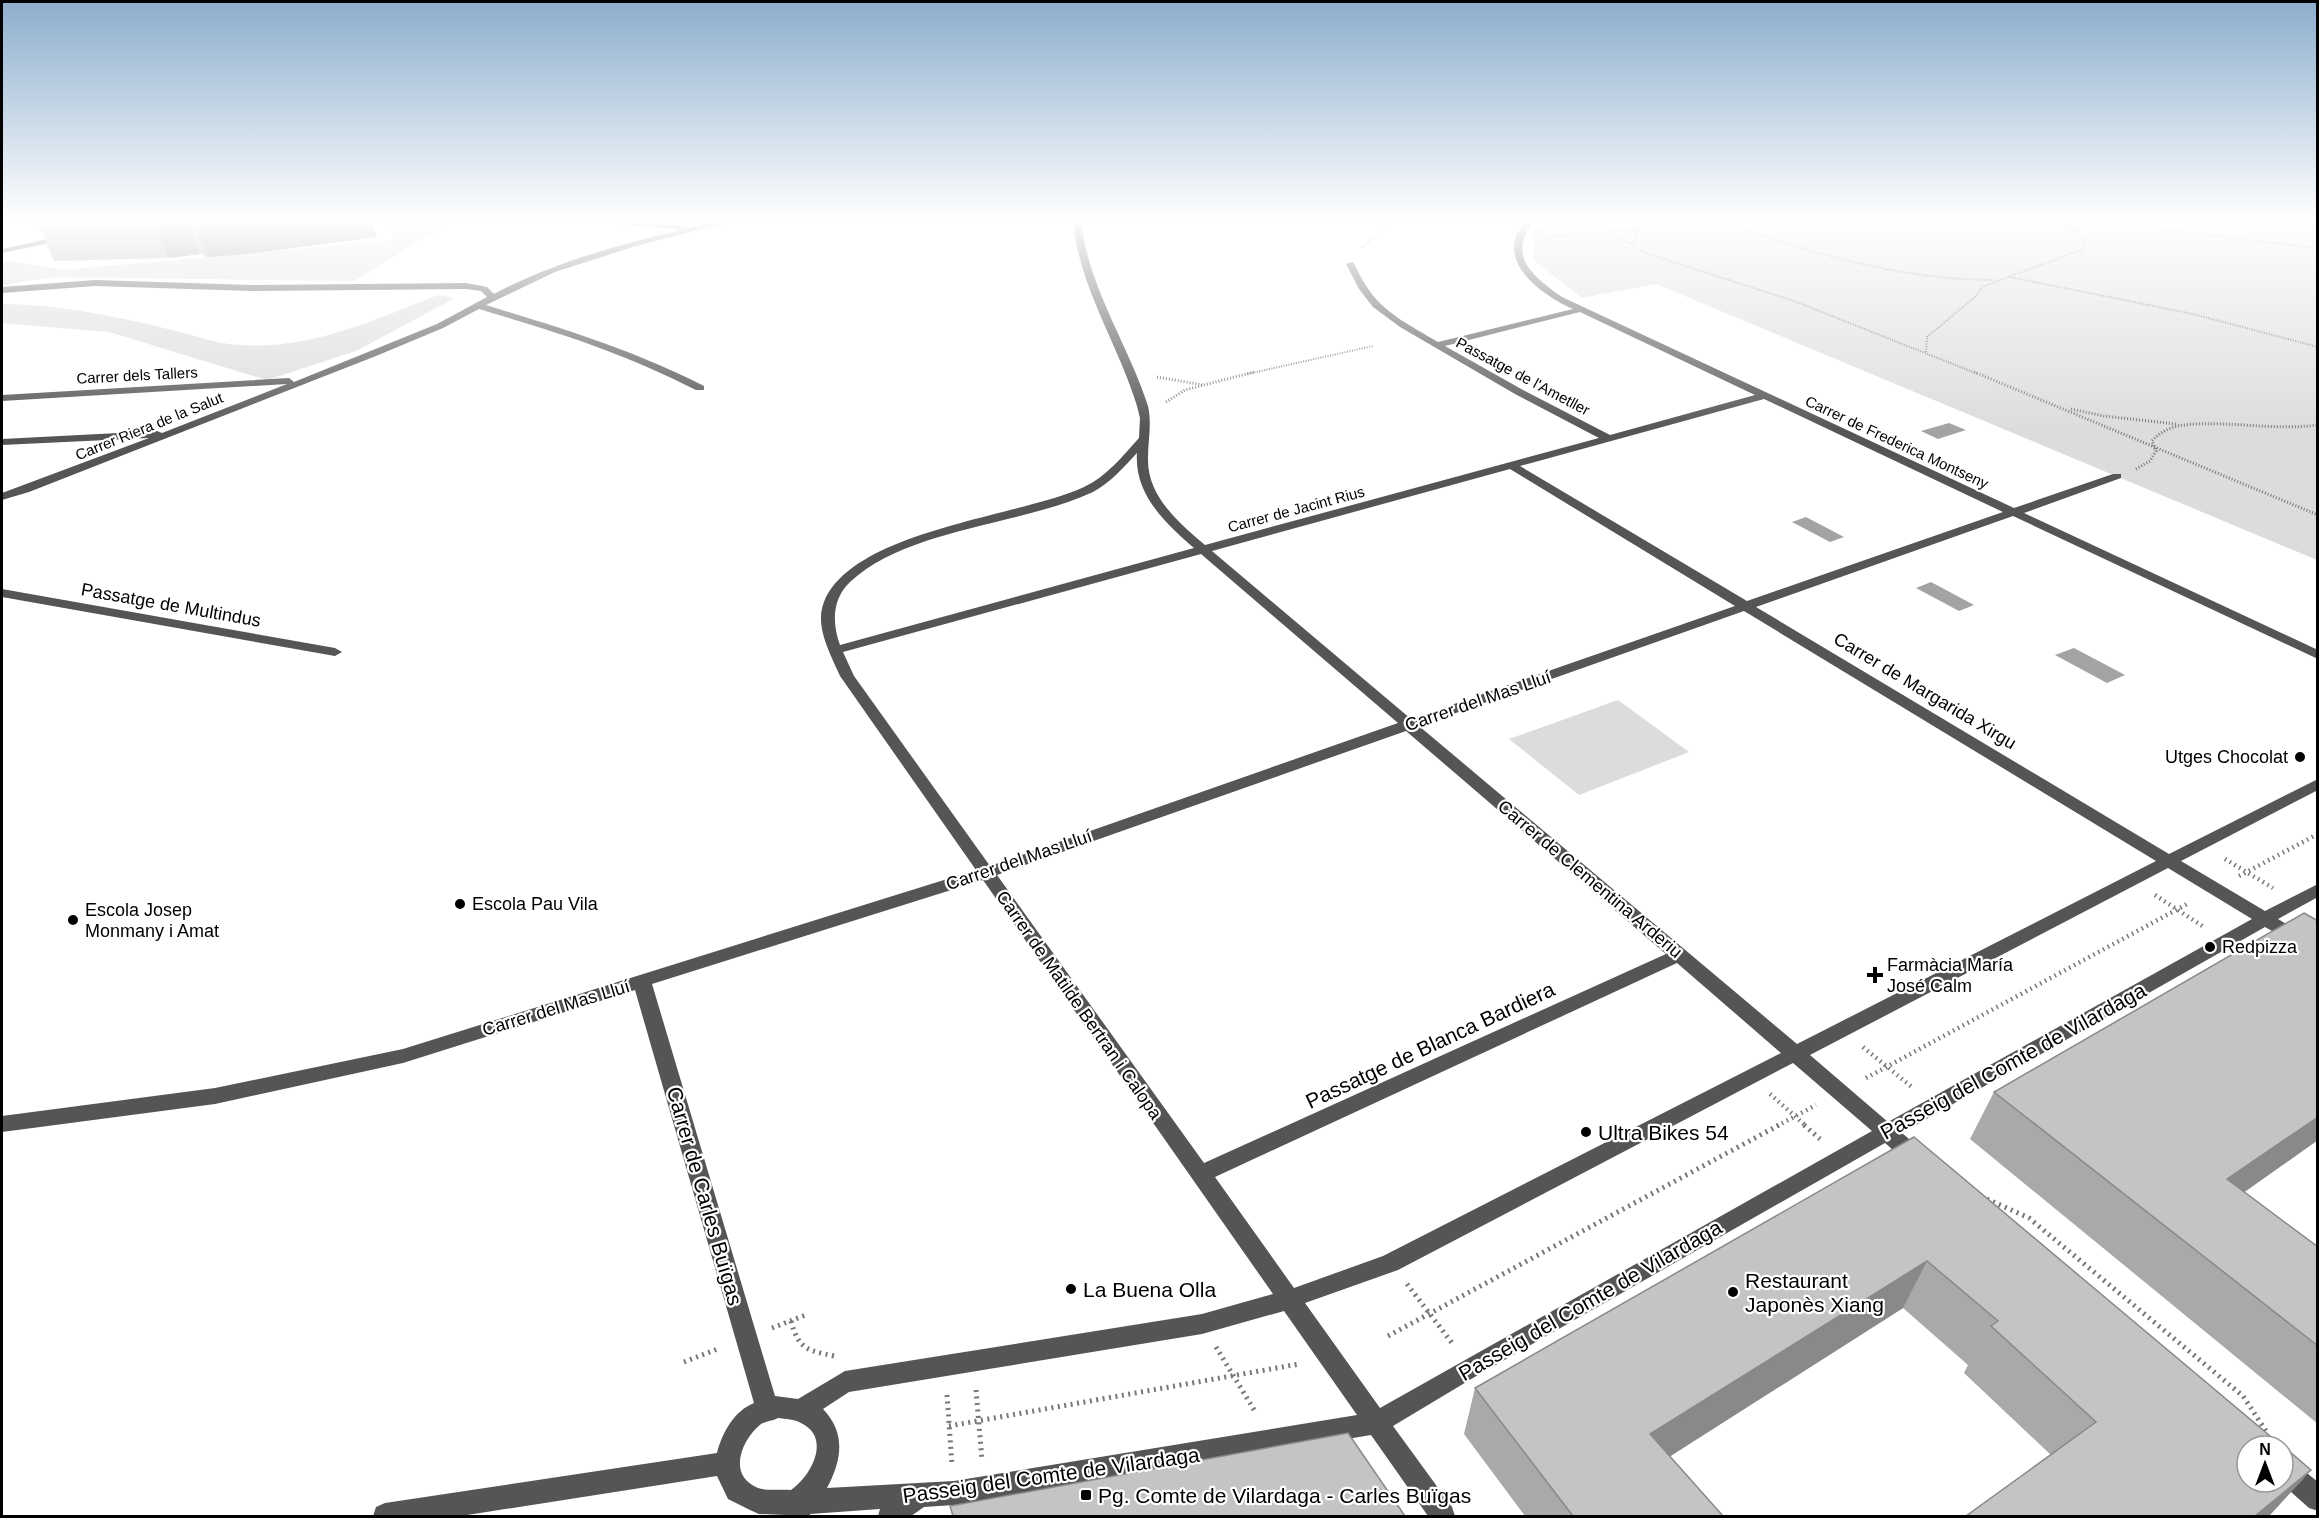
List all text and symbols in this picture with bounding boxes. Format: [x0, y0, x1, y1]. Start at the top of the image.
street label: Passatge de l'Ametller [1453, 334, 1593, 418]
street label: Carrer dels Tallers [76, 363, 198, 387]
street label: Carrer Riera de la Salut [73, 388, 226, 463]
street label: Carrer de Frederica Montseny [1803, 392, 1992, 492]
street label: Carrer de Jacint Rius [1226, 483, 1366, 535]
street label: Passatge de Multindus [80, 579, 262, 631]
street label: Carrer de Margarida Xirgu [1830, 629, 2020, 753]
street label: Carrer del Mas Lluí [1402, 667, 1554, 735]
place label: Utges Chocolat [2165, 747, 2288, 767]
marker: Utges Chocolat [2293, 750, 2307, 764]
street label: Carrer de Clementina Arderiu [1494, 796, 1686, 962]
street label: Carrer del Mas Lluí [943, 826, 1095, 894]
street label: Carrer de Matilde Bertran i Calopa [992, 887, 1166, 1124]
place label: Escola Pau Vila [472, 894, 599, 914]
marker: Escola Pau Vila [453, 897, 467, 911]
place label: Escola Josep Monmany i Amat [85, 900, 219, 941]
marker: Escola Josep Monmany i Amat [66, 913, 80, 927]
place label: Redpizza [2222, 937, 2298, 957]
marker: Redpizza [2203, 940, 2217, 954]
place label: Farmàcia María José Calm [1887, 955, 2014, 996]
marker: Farmàcia María José Calm [1868, 968, 1882, 982]
street label: Carrer del Mas Lluí [480, 976, 632, 1040]
street label: Passatge de Blanca Bardiera [1302, 977, 1558, 1113]
street label: Passeig del Comte de Vilardaga [1876, 978, 2150, 1144]
street label: Carrer de Carles Buïgas [663, 1084, 747, 1308]
place label: Ultra Bikes 54 [1598, 1121, 1729, 1144]
marker: Ultra Bikes 54 [1579, 1125, 1593, 1139]
street label: Passeig del Comte de Vilardaga [1455, 1215, 1726, 1385]
place label: Restaurant Japonès Xiang [1745, 1269, 1884, 1316]
place label: La Buena Olla [1083, 1278, 1216, 1301]
marker: La Buena Olla [1064, 1282, 1078, 1296]
marker: Restaurant Japonès Xiang [1726, 1285, 1740, 1299]
north arrow [2235, 1434, 2295, 1494]
text: N [2259, 1441, 2271, 1458]
street label: Passeig del Comte de Vilardaga [901, 1443, 1201, 1507]
place label: Pg. Comte de Vilardaga - Carles Buïgas [1098, 1484, 1471, 1507]
marker: Pg. Comte de Vilardaga - Carles Buïgas [1079, 1488, 1093, 1502]

